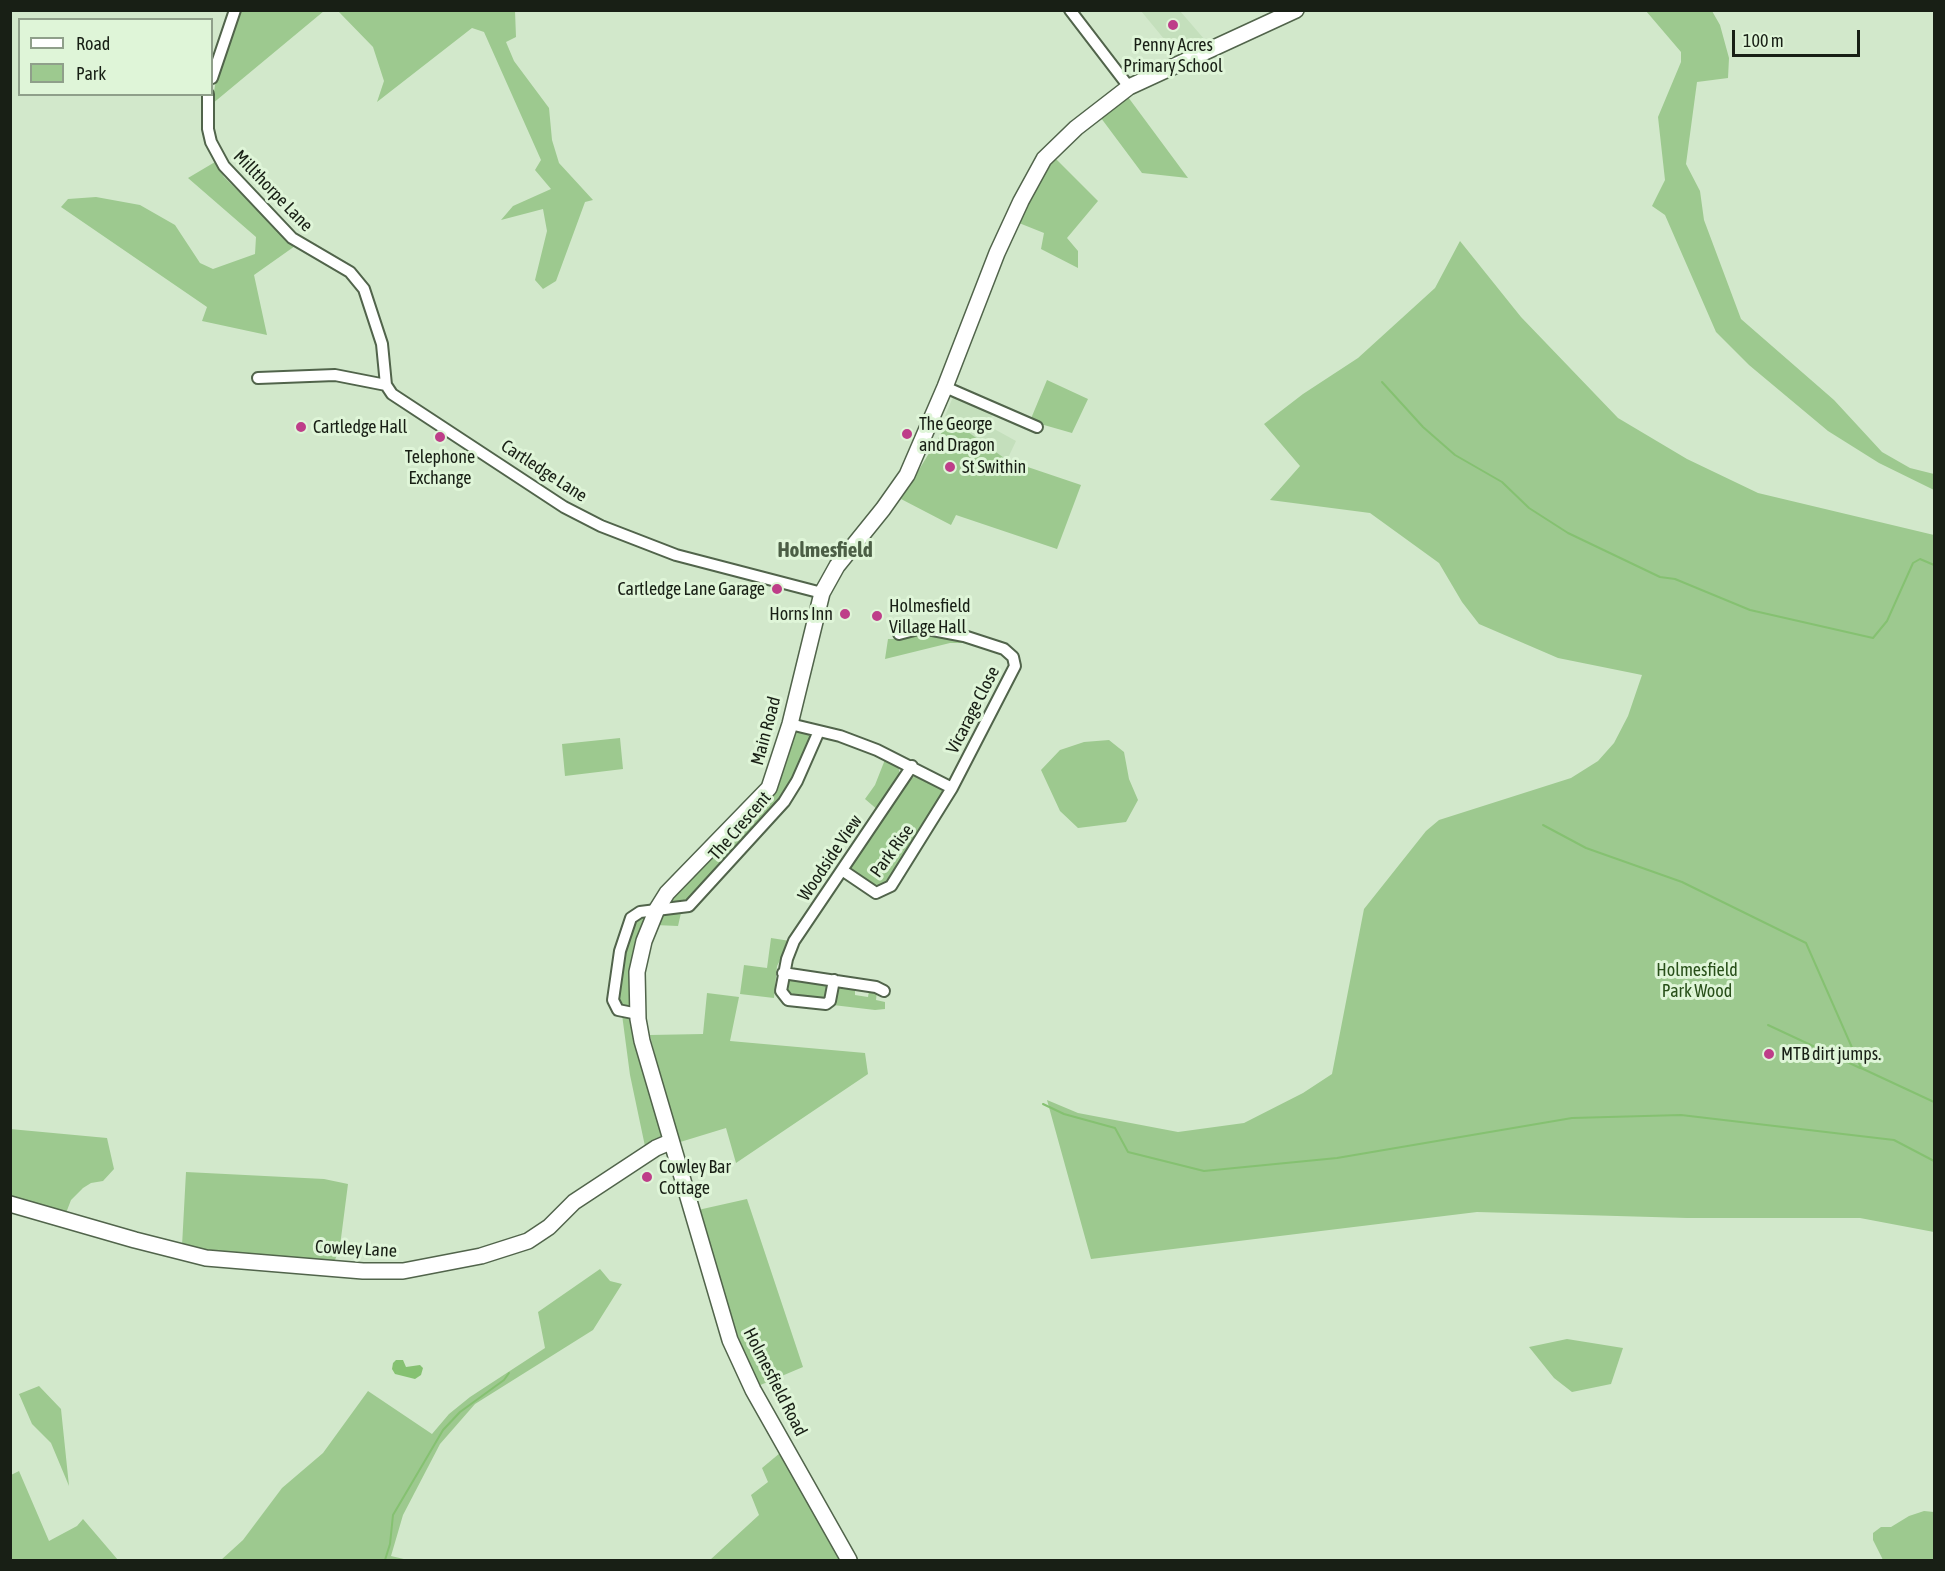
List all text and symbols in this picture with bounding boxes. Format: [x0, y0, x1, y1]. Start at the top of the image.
legend [18, 18, 213, 96]
marker: Penny Acres Primary School [1166, 18, 1180, 32]
scale bar [1735, 18, 1862, 56]
text: 100 m [1743, 30, 1784, 51]
text: Road [76, 33, 110, 54]
place label: Penny Acres Primary School [1123, 34, 1223, 76]
text: Park [76, 63, 106, 84]
street label: Millthorpe Lane [229, 146, 317, 236]
place label: The George and Dragon [919, 413, 995, 456]
place label: Cartledge Hall [313, 416, 407, 438]
marker: Cartledge Hall [294, 420, 308, 434]
marker: The George and Dragon [900, 427, 914, 441]
marker: Telephone Exchange [433, 430, 447, 444]
street label: Cartledge Lane [497, 435, 591, 507]
place label: Telephone Exchange [405, 446, 475, 488]
place label: St Swithin [962, 456, 1026, 478]
marker: St Swithin [943, 460, 957, 474]
district label: Holmesfield [777, 537, 873, 563]
place label: Cartledge Lane Garage [618, 578, 765, 600]
marker: Cartledge Lane Garage [770, 582, 784, 596]
place label: Holmesfield Village Hall [889, 595, 971, 638]
place label: Horns Inn [769, 603, 833, 625]
marker: Horns Inn [838, 607, 852, 621]
marker: Holmesfield Village Hall [870, 609, 884, 623]
street label: Vicarage Close [942, 663, 1004, 757]
street label: Main Road [746, 694, 786, 768]
street label: The Crescent [704, 787, 776, 865]
street label: Woodside View [793, 811, 867, 905]
street label: Park Rise [866, 820, 918, 882]
park label: Holmesfield Park Wood [1656, 959, 1738, 1002]
place label: MTB dirt jumps. [1781, 1043, 1881, 1065]
marker: MTB dirt jumps. [1762, 1047, 1776, 1061]
place label: Cowley Bar Cottage [659, 1156, 731, 1198]
marker: Cowley Bar Cottage [640, 1170, 654, 1184]
street label: Cowley Lane [315, 1236, 397, 1262]
street label: Holmesfield Road [739, 1324, 811, 1440]

